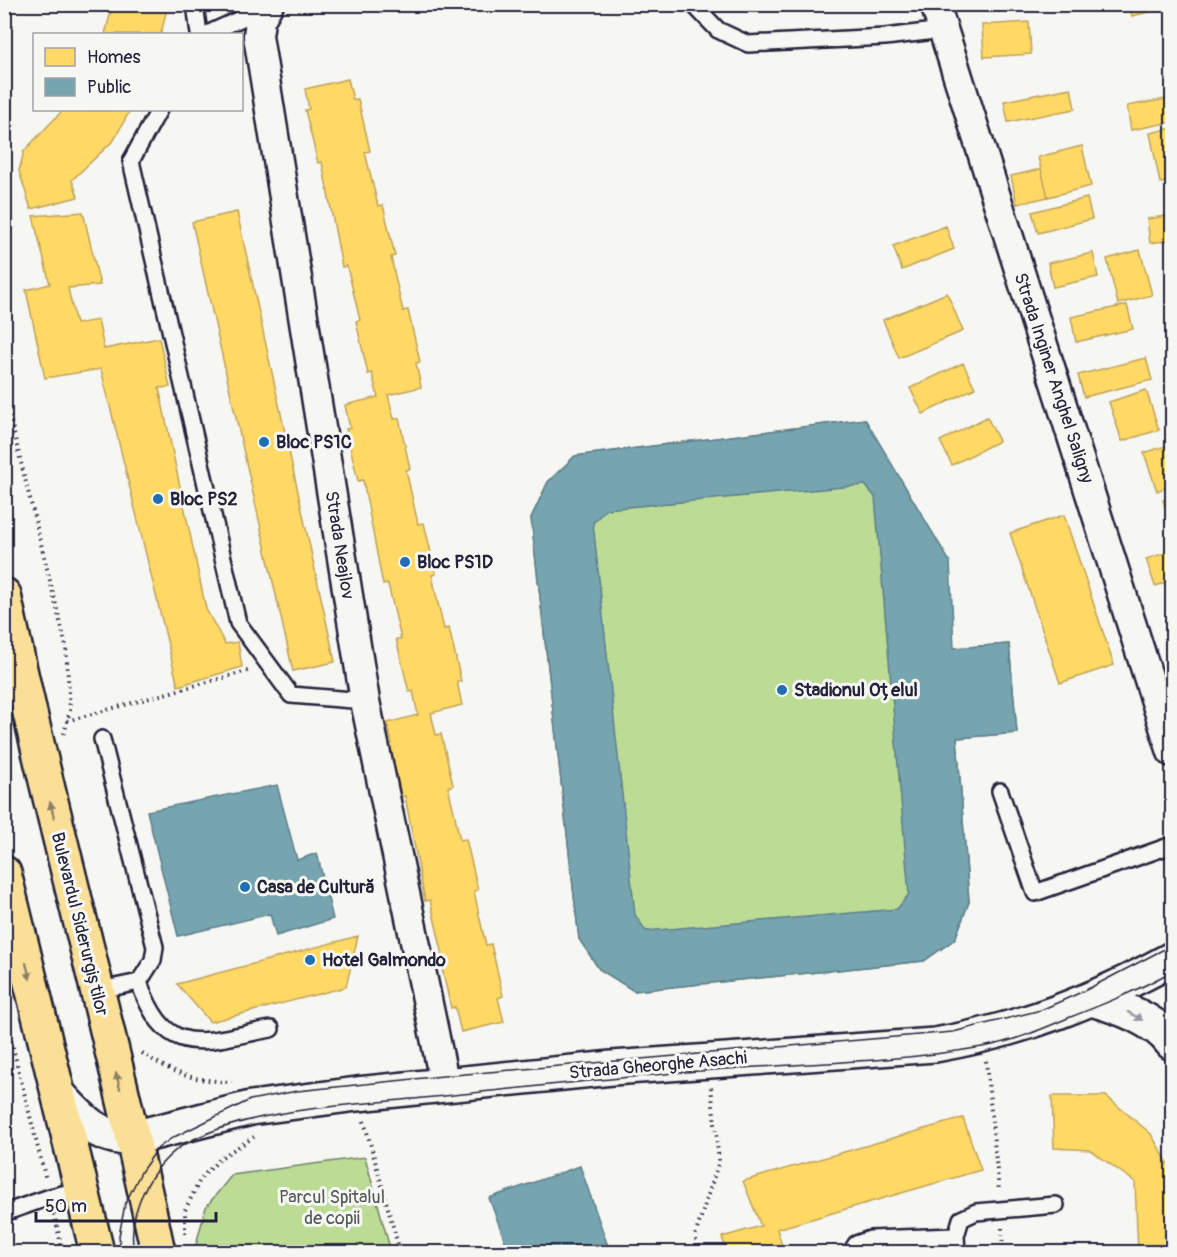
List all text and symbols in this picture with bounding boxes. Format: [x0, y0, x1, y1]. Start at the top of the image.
legend [33, 33, 243, 111]
text: Homes [87, 46, 140, 69]
text: Public [87, 76, 131, 99]
street label: Strada Inginer Anghel Saligny [1009, 270, 1099, 487]
place label: Bloc PS1C [276, 431, 352, 454]
marker: Bloc PS1C [257, 435, 271, 449]
place label: Bloc PS2 [170, 488, 238, 511]
street label: Strada Neajlov [320, 489, 359, 601]
marker: Bloc PS2 [151, 492, 165, 506]
place label: Bloc PS1D [417, 551, 493, 574]
marker: Bloc PS1D [398, 555, 412, 569]
place label: Stadionul Oțelul [794, 679, 918, 702]
marker: Stadionul Oțelul [775, 683, 789, 697]
one-way arrow [47, 801, 57, 819]
street label: Bulevardul Siderurgiștilor [46, 830, 114, 1019]
place label: Casa de Cultură [257, 876, 375, 899]
marker: Casa de Cultură [238, 880, 252, 894]
place label: Hotel Galmondo [322, 949, 446, 972]
marker: Hotel Galmondo [303, 953, 317, 967]
one-way arrow [24, 961, 34, 980]
one-way arrow [1127, 1010, 1143, 1021]
street label: Strada Gheorghe Asachi [568, 1046, 748, 1085]
one-way arrow [113, 1072, 123, 1090]
scale bar [36, 1185, 216, 1223]
park label: Parcul Spitalul de copii [279, 1186, 385, 1230]
text: 50 m [45, 1195, 87, 1218]

